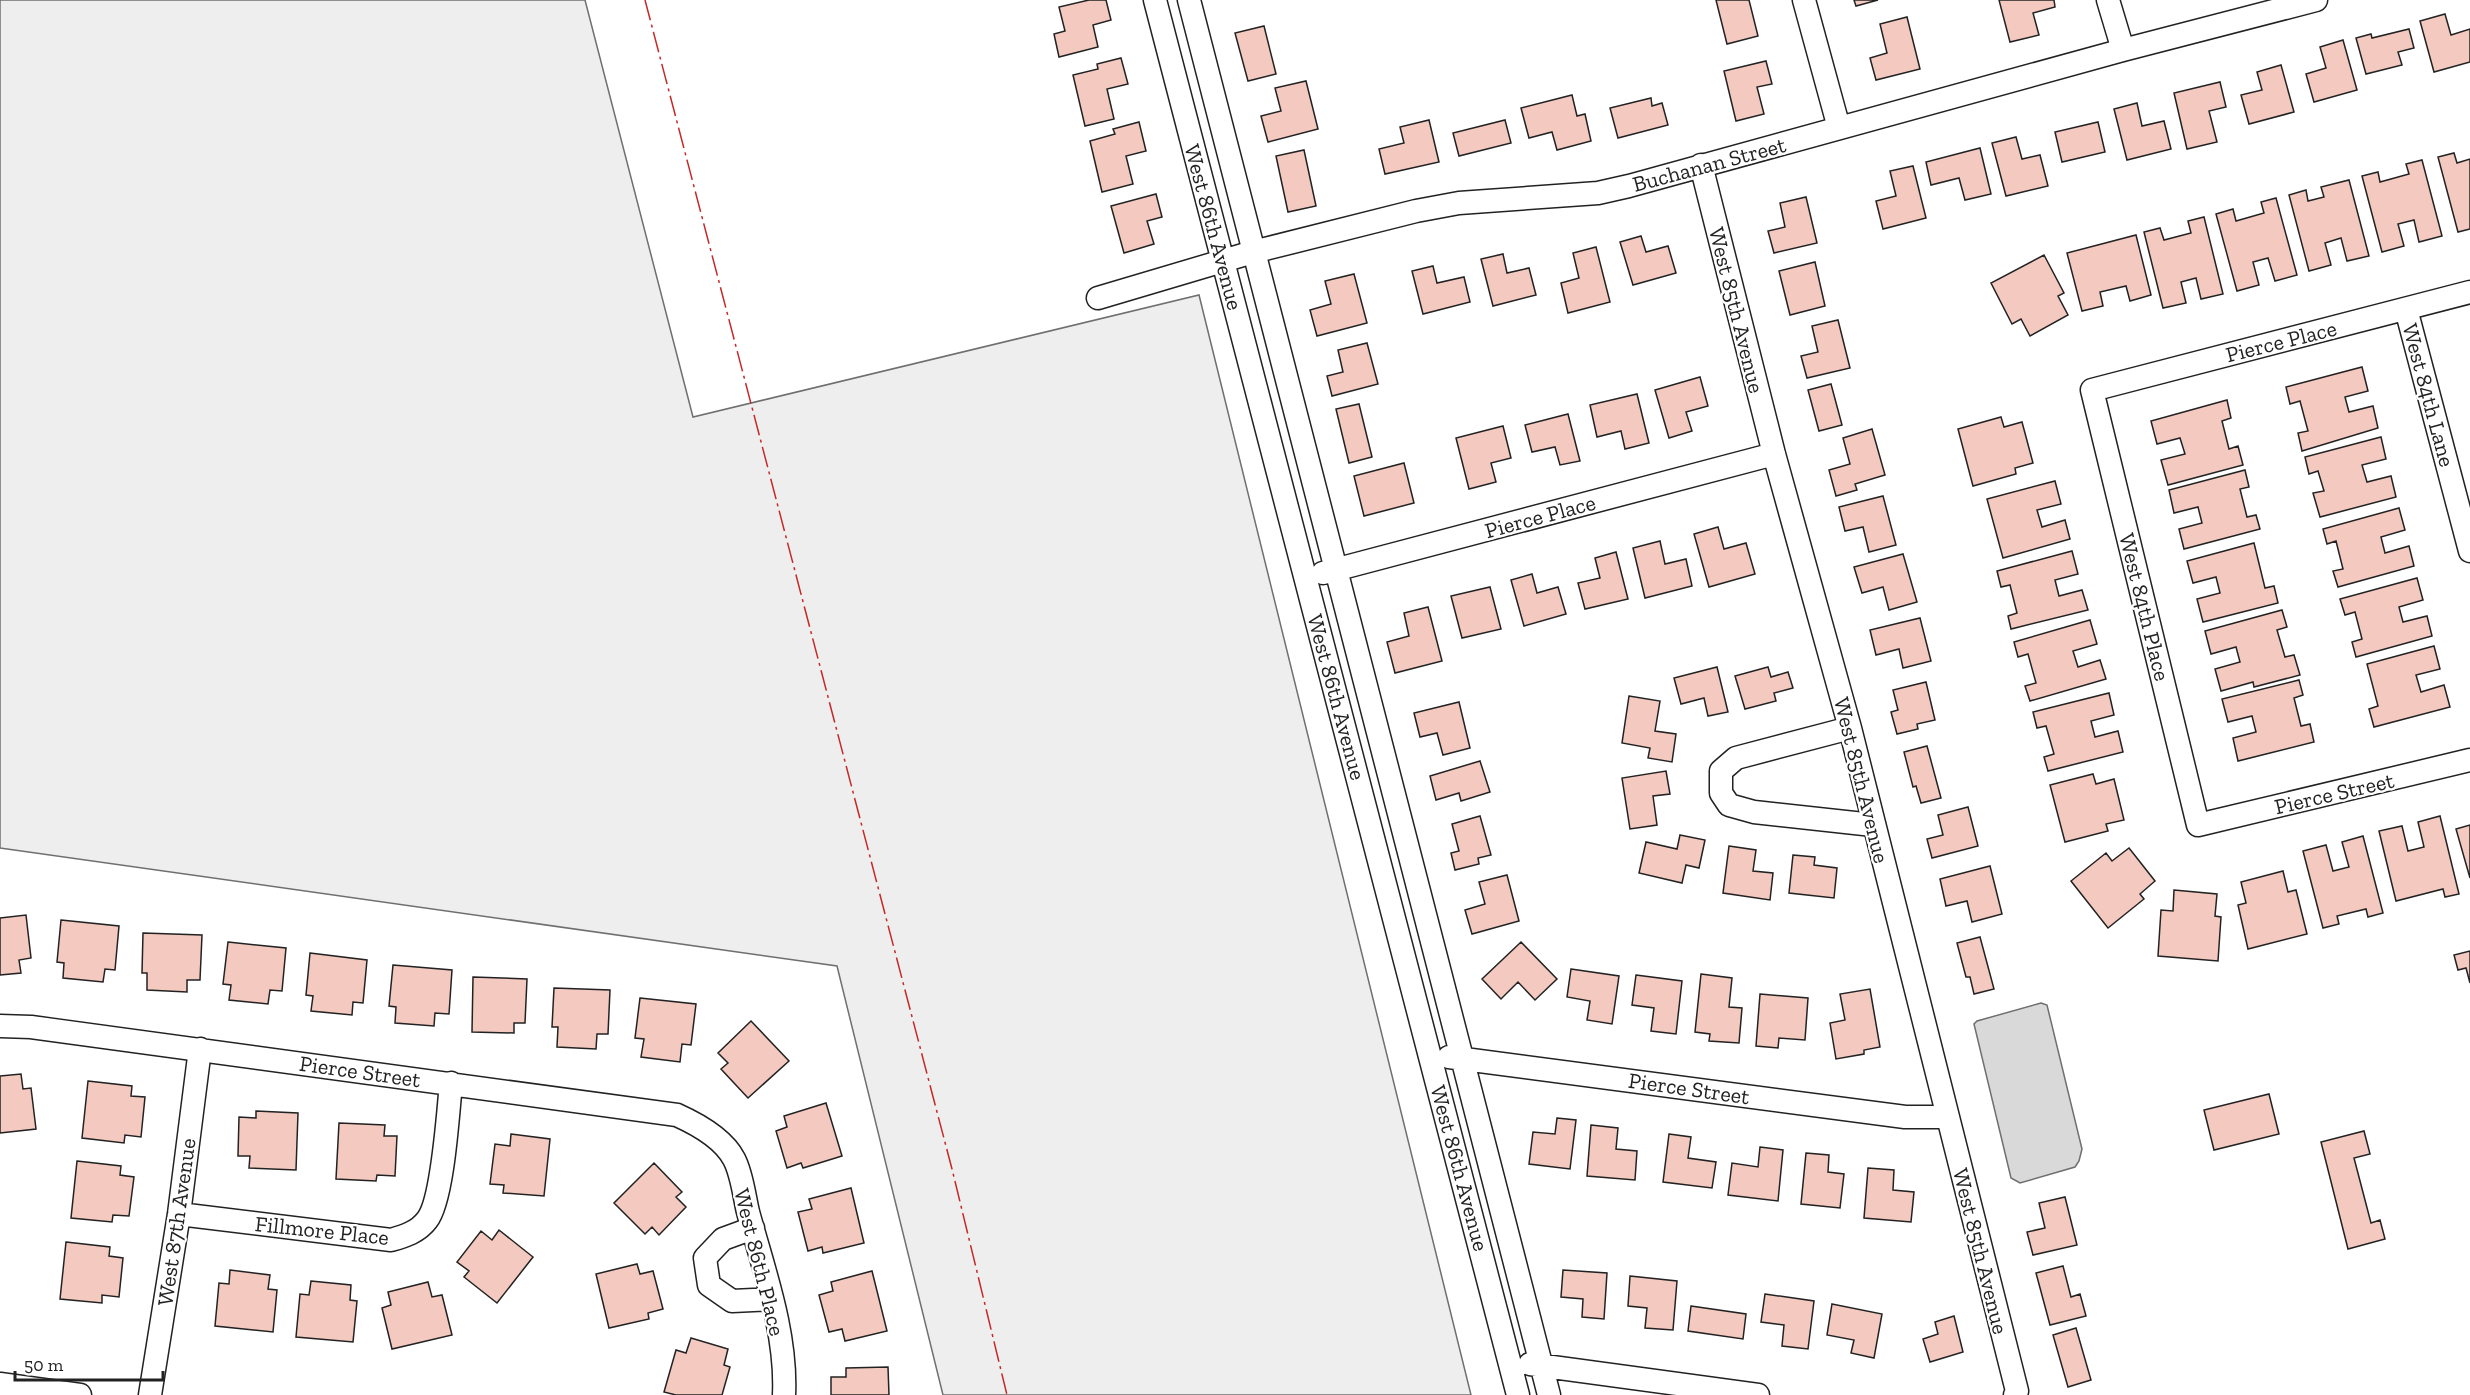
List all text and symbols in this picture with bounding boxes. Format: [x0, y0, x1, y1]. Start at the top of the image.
street label: Buchanan Street [1630, 131, 1790, 198]
street label: West 86th Avenue [1178, 141, 1249, 313]
street label: West 85th Avenue [1703, 224, 1770, 396]
street label: Pierce Place [2223, 315, 2339, 368]
street label: West 84th Lane [2396, 321, 2461, 470]
street label: Pierce Place [1482, 489, 1598, 544]
street label: West 84th Place [2113, 530, 2176, 684]
street label: West 86th Avenue [1301, 611, 1372, 783]
street label: West 85th Avenue [1828, 694, 1895, 866]
street label: Pierce Street [2272, 766, 2397, 820]
street label: Pierce Street [298, 1050, 423, 1093]
street label: Pierce Street [1627, 1067, 1752, 1110]
street label: West 86th Avenue [1424, 1082, 1495, 1254]
street label: West 87th Avenue [151, 1136, 202, 1308]
street label: West 85th Avenue [1947, 1165, 2014, 1337]
street label: West 86th Place [728, 1186, 791, 1339]
street label: Fillmore Place [254, 1210, 390, 1251]
scale bar [15, 1344, 164, 1382]
text: 50 m [24, 1354, 64, 1376]

